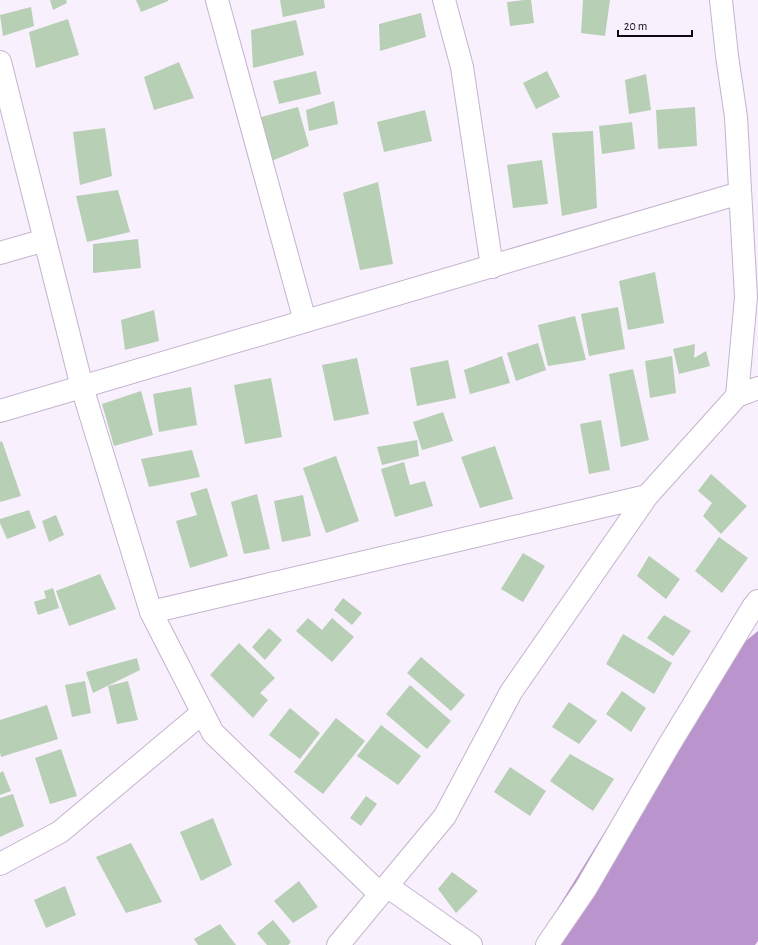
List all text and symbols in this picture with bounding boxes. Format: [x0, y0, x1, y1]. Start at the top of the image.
scale bar [618, 12, 692, 38]
text: 20 m [624, 20, 647, 32]

